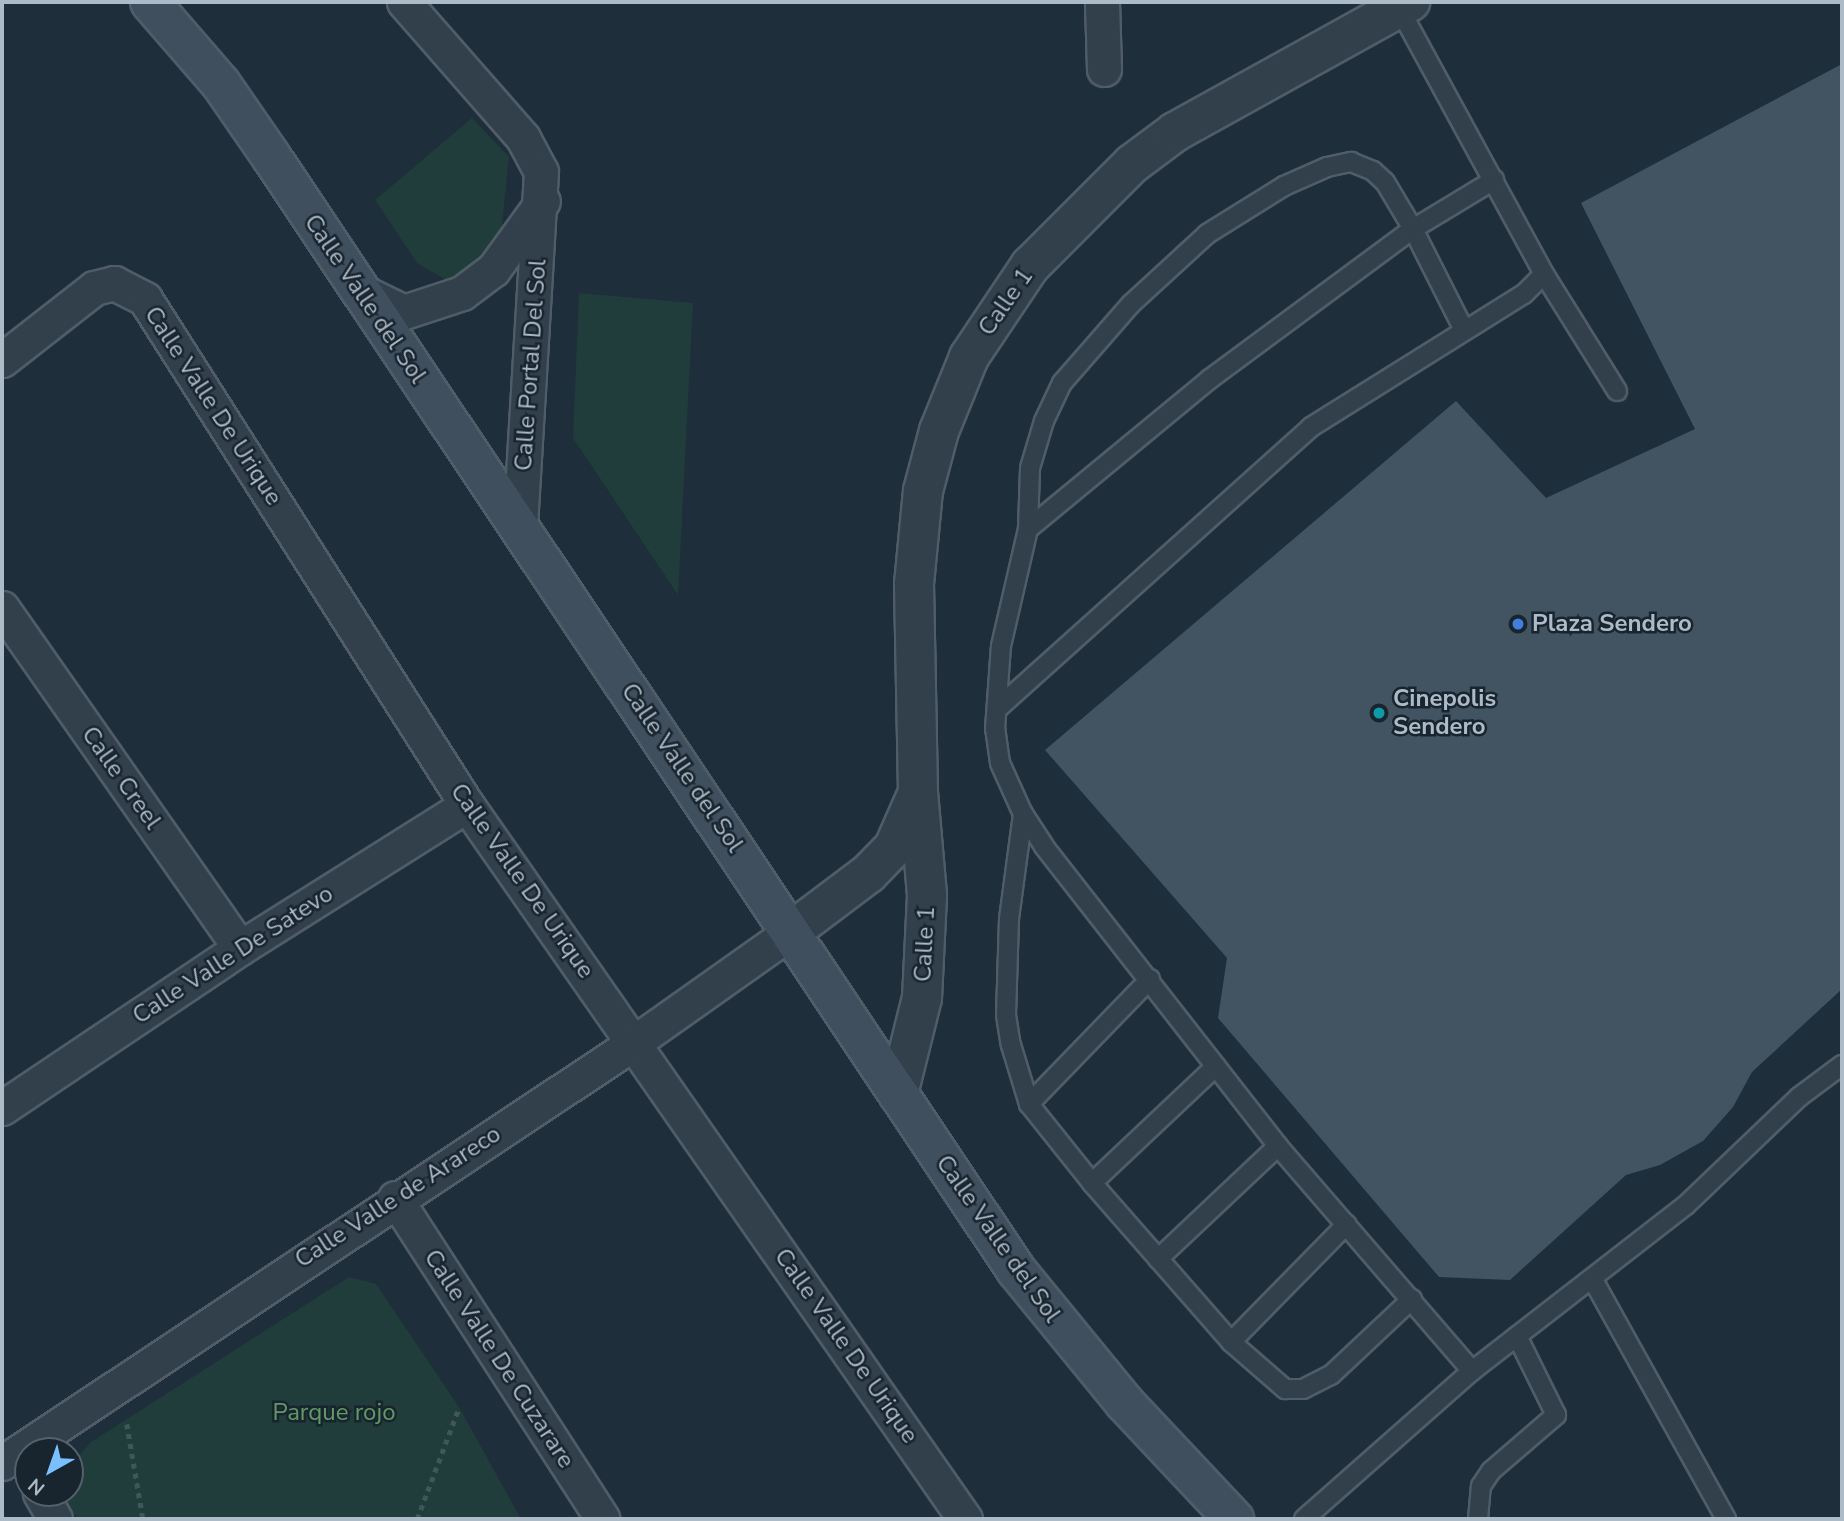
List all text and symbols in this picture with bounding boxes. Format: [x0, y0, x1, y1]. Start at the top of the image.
street label: Calle Valle del Sol [298, 209, 432, 389]
street label: Calle Portal Del Sol [509, 258, 553, 472]
street label: Calle 1 [972, 263, 1040, 341]
street label: Calle Valle De Urique [138, 301, 288, 511]
place label: Plaza Sendero [1532, 610, 1692, 638]
marker: Plaza Sendero [1510, 616, 1526, 632]
street label: Calle Valle del Sol [615, 678, 749, 858]
place label: Cinepolis Sendero [1393, 685, 1496, 741]
marker: Cinepolis Sendero [1371, 705, 1387, 721]
street label: Calle Creel [75, 721, 167, 835]
street label: Calle Valle De Urique [444, 778, 600, 984]
street label: Calle Valle De Satevo [127, 879, 339, 1031]
street label: Calle 1 [909, 905, 941, 983]
street label: Calle Valle de Arareco [290, 1120, 506, 1274]
street label: Calle Valle del Sol [930, 1150, 1066, 1328]
street label: Calle Valle De Urique [768, 1243, 924, 1449]
street label: Calle Valle De Cuzarare [418, 1244, 580, 1474]
park label: Parque rojo [273, 1399, 395, 1427]
north arrow [14, 1437, 84, 1507]
text: N [23, 1472, 51, 1501]

